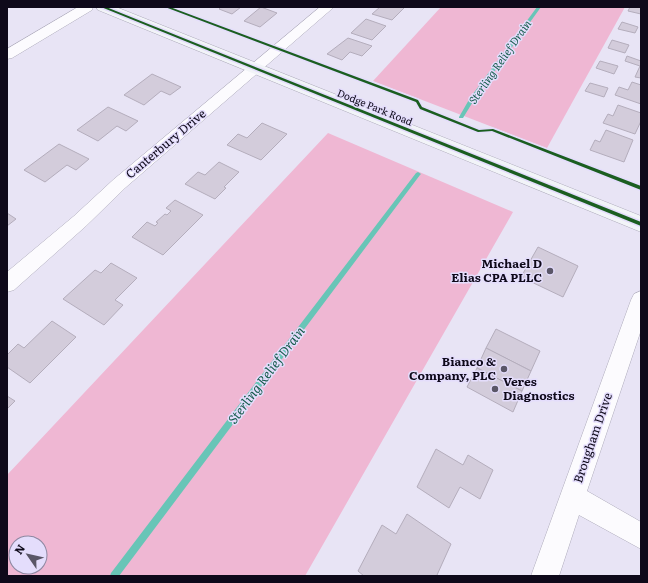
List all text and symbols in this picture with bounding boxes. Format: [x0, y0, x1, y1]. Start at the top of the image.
water label: Sterling Relief Drain [464, 16, 535, 107]
street label: Dodge Park Road [335, 85, 415, 129]
street label: Canterbury Drive [121, 104, 209, 182]
place label: Michael D Elias CPA PLLC [451, 254, 542, 286]
marker: Michael D Elias CPA PLLC [545, 266, 555, 276]
water label: Sterling Relief Drain [223, 322, 309, 427]
place label: Bianco & Company, PLC [409, 352, 496, 384]
marker: Bianco & Company, PLC [499, 364, 509, 374]
place label: Veres Diagnostics [503, 372, 575, 404]
marker: Veres Diagnostics [490, 384, 500, 394]
street label: Brougham Drive [568, 390, 616, 485]
north arrow [8, 535, 48, 575]
text: N [10, 541, 28, 557]

